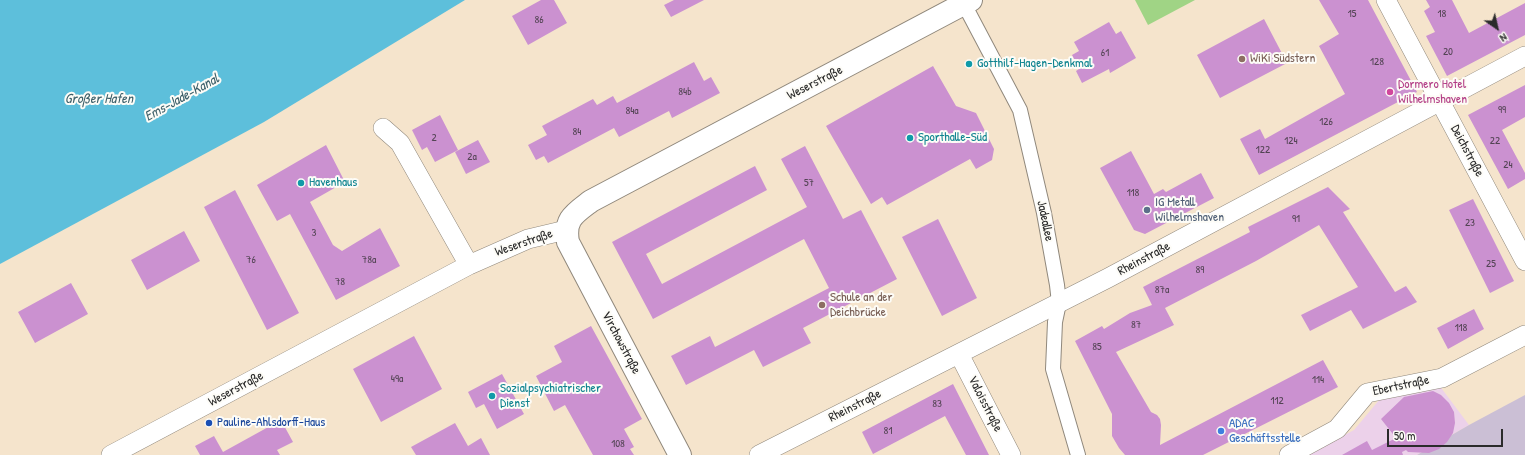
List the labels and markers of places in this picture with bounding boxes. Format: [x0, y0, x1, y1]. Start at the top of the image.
place label: WiKi Südstern [1250, 51, 1315, 67]
marker: WiKi Südstern [1237, 54, 1247, 64]
place label: Gotthilf-Hagen-Denkmal [977, 56, 1092, 72]
marker: Gotthilf-Hagen-Denkmal [964, 59, 974, 69]
place label: Dormero Hotel Wilhelmshaven [1398, 77, 1467, 108]
marker: Dormero Hotel Wilhelmshaven [1385, 87, 1395, 97]
place label: Sporthalle-Süd [918, 130, 987, 146]
marker: Sporthalle-Süd [905, 133, 915, 143]
place label: Havenhaus [309, 175, 357, 191]
marker: Havenhaus [296, 178, 306, 188]
place label: IG Metall Wilhelmshaven [1155, 195, 1224, 226]
marker: IG Metall Wilhelmshaven [1142, 205, 1152, 215]
place label: Schule an der Deichbrücke [830, 290, 893, 321]
marker: Schule an der Deichbrücke [817, 300, 827, 310]
place label: Sozialpsychiatrischer Dienst [500, 381, 601, 412]
marker: Sozialpsychiatrischer Dienst [487, 391, 497, 401]
place label: Pauline-Ahlsdorff-Haus [217, 415, 325, 431]
place label: ADAC Geschäftsstelle [1229, 416, 1301, 447]
marker: Pauline-Ahlsdorff-Haus [204, 418, 214, 428]
marker: ADAC Geschäftsstelle [1216, 426, 1226, 436]

